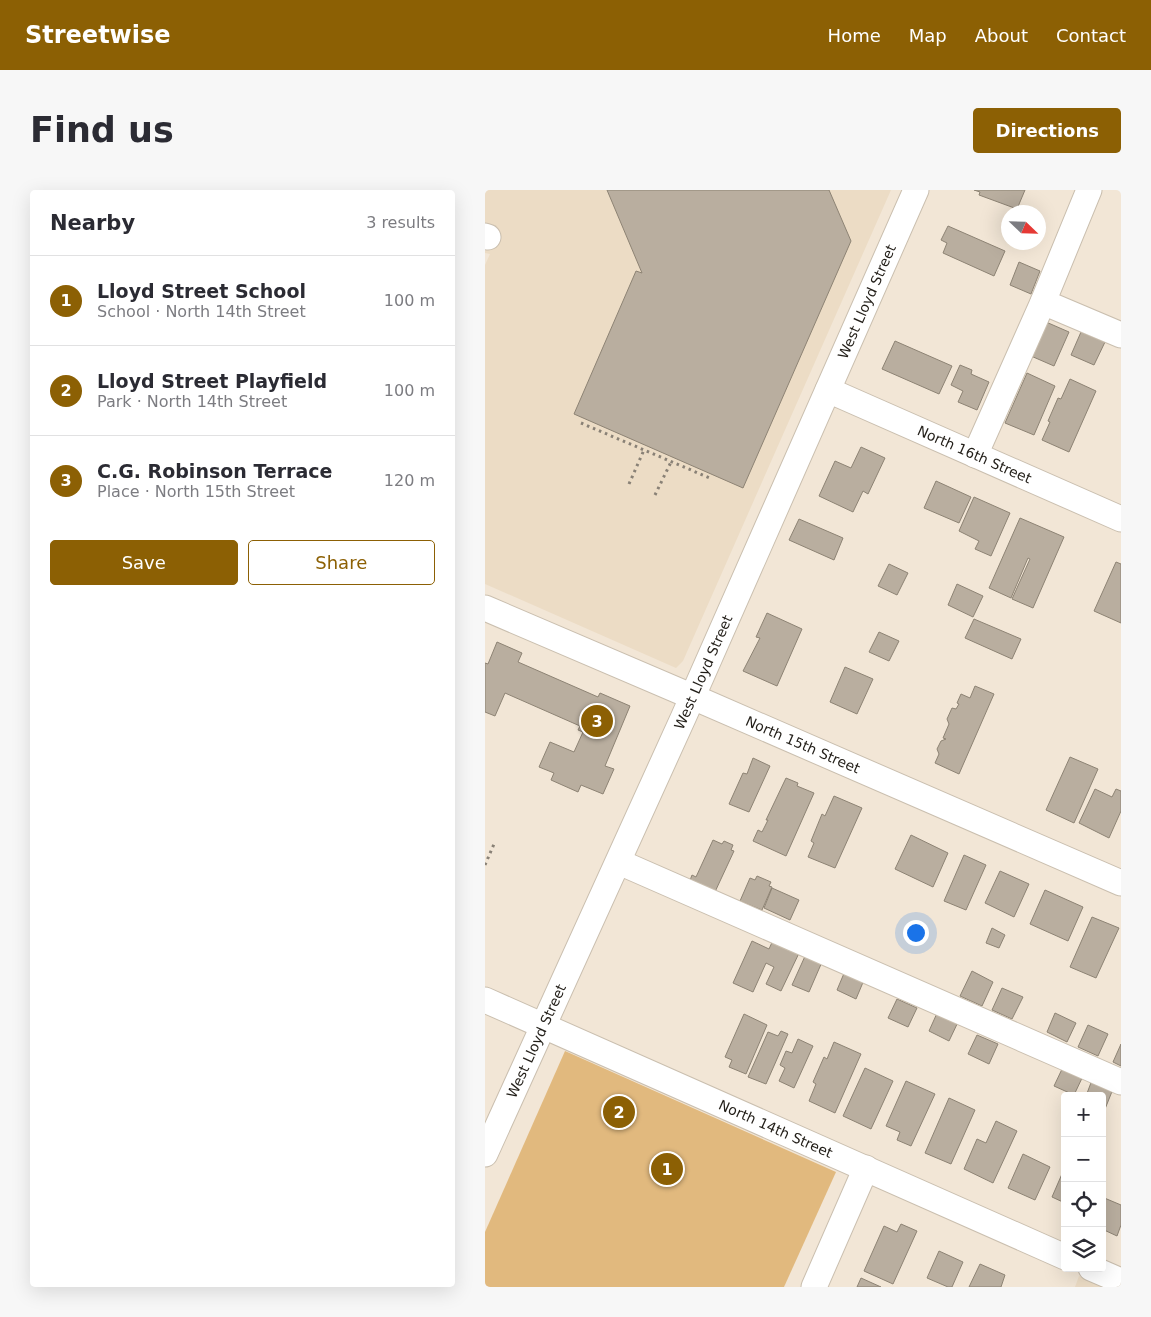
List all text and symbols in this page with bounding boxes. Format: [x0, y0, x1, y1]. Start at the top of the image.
text: Streetwise [25, 21, 171, 49]
text: Home [828, 25, 881, 46]
text: Map [909, 25, 947, 46]
text: About [975, 25, 1028, 46]
text: Contact [1056, 25, 1126, 46]
button: Directions [973, 108, 1121, 153]
text: Find us [30, 110, 174, 150]
north arrow [1001, 205, 1046, 250]
text: Nearby [50, 211, 135, 235]
text: 3 results [366, 213, 435, 232]
street label: West Lloyd Street [835, 241, 899, 361]
text: Lloyd Street School [97, 280, 306, 302]
text: 1 [60, 291, 72, 310]
text: 100 m [384, 291, 435, 310]
text: School · North 14th Street [97, 302, 306, 321]
text: Lloyd Street Playfield [97, 370, 327, 392]
text: 2 [60, 381, 72, 400]
text: 100 m [384, 381, 435, 400]
text: Park · North 14th Street [97, 392, 287, 411]
street label: North 16th Street [915, 422, 1034, 487]
text: C.G. Robinson Terrace [97, 460, 332, 482]
text: 3 [60, 471, 72, 490]
text: 120 m [384, 471, 435, 490]
text: Place · North 15th Street [97, 482, 295, 501]
button: Save [50, 540, 238, 585]
button: Share [248, 540, 435, 585]
street label: West Lloyd Street [671, 612, 736, 732]
pin: 3 [581, 702, 613, 740]
street label: North 15th Street [743, 713, 863, 777]
your location [903, 920, 929, 946]
street label: West Lloyd Street [503, 981, 569, 1101]
map controls [1061, 1092, 1106, 1272]
button: + [1061, 1092, 1106, 1137]
pin: 2 [603, 1093, 635, 1131]
street label: North 14th Street [716, 1097, 836, 1161]
button: − [1061, 1137, 1106, 1182]
pin: 1 [651, 1150, 683, 1188]
button: locate [1061, 1182, 1106, 1227]
button: layers [1061, 1227, 1106, 1272]

